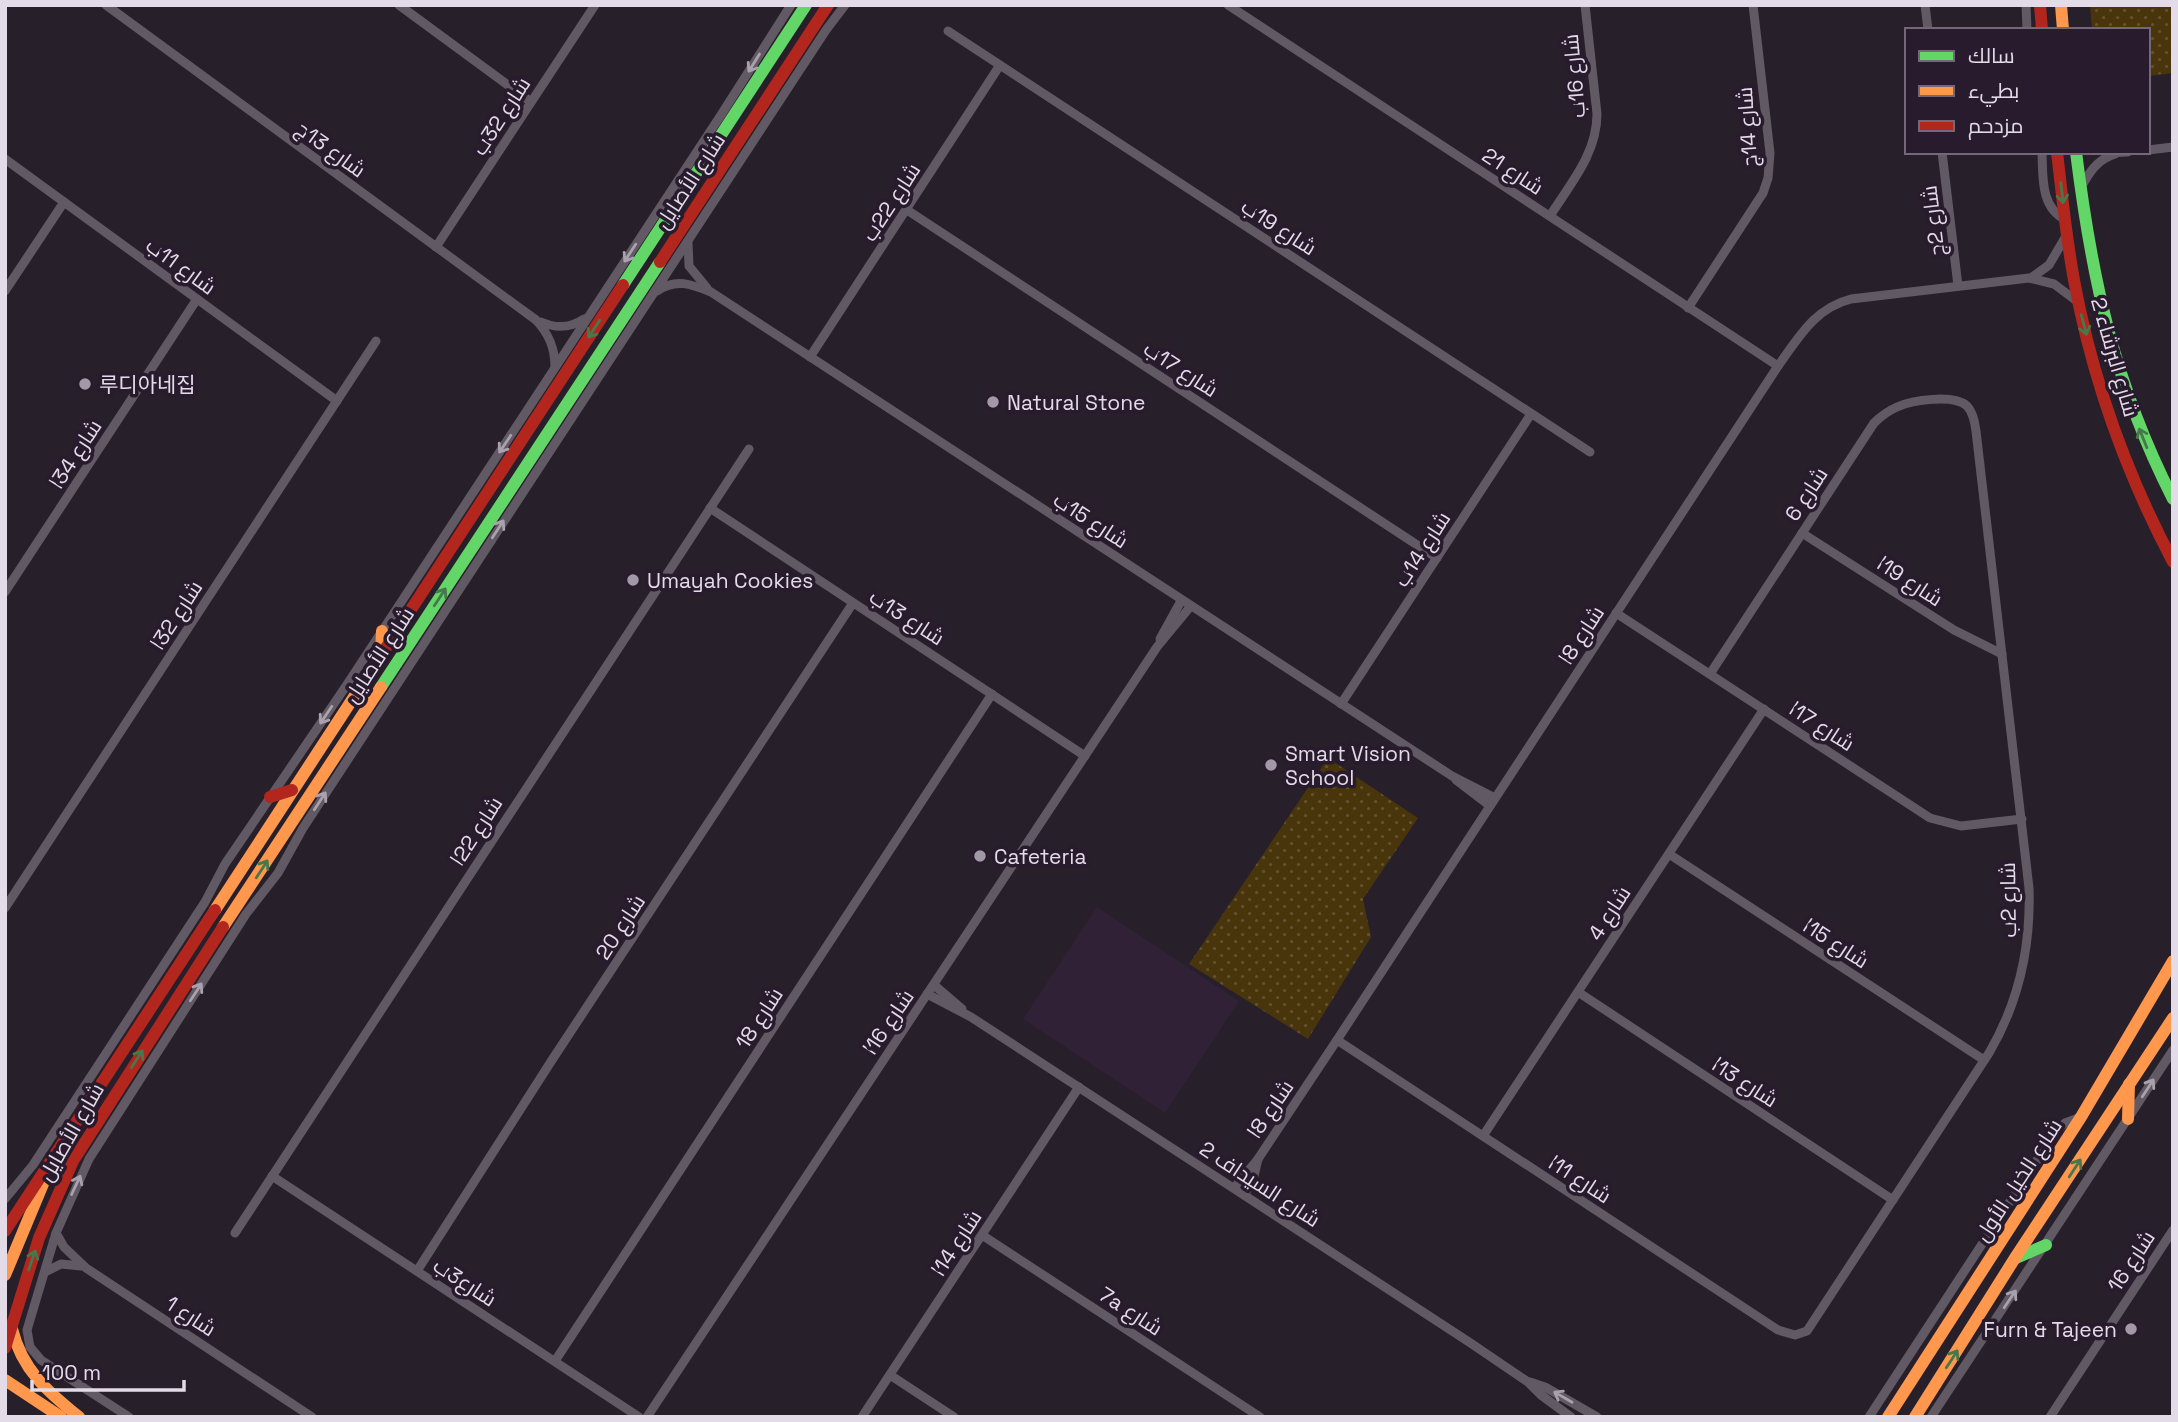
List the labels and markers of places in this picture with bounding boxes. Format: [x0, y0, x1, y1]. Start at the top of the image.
place label: 루디아네집 [99, 371, 196, 398]
marker: 루디아네집 [77, 376, 93, 392]
place label: Natural Stone [1007, 389, 1145, 416]
marker: Natural Stone [985, 394, 1001, 410]
place label: Umayah Cookies [647, 567, 813, 594]
marker: Umayah Cookies [625, 572, 641, 588]
place label: Smart Vision School [1285, 740, 1411, 791]
marker: Smart Vision School [1263, 757, 1279, 773]
place label: Cafeteria [994, 843, 1087, 870]
marker: Cafeteria [972, 848, 988, 864]
place label: Furn & Tajeen [1984, 1316, 2117, 1343]
marker: Furn & Tajeen [2123, 1321, 2139, 1337]

